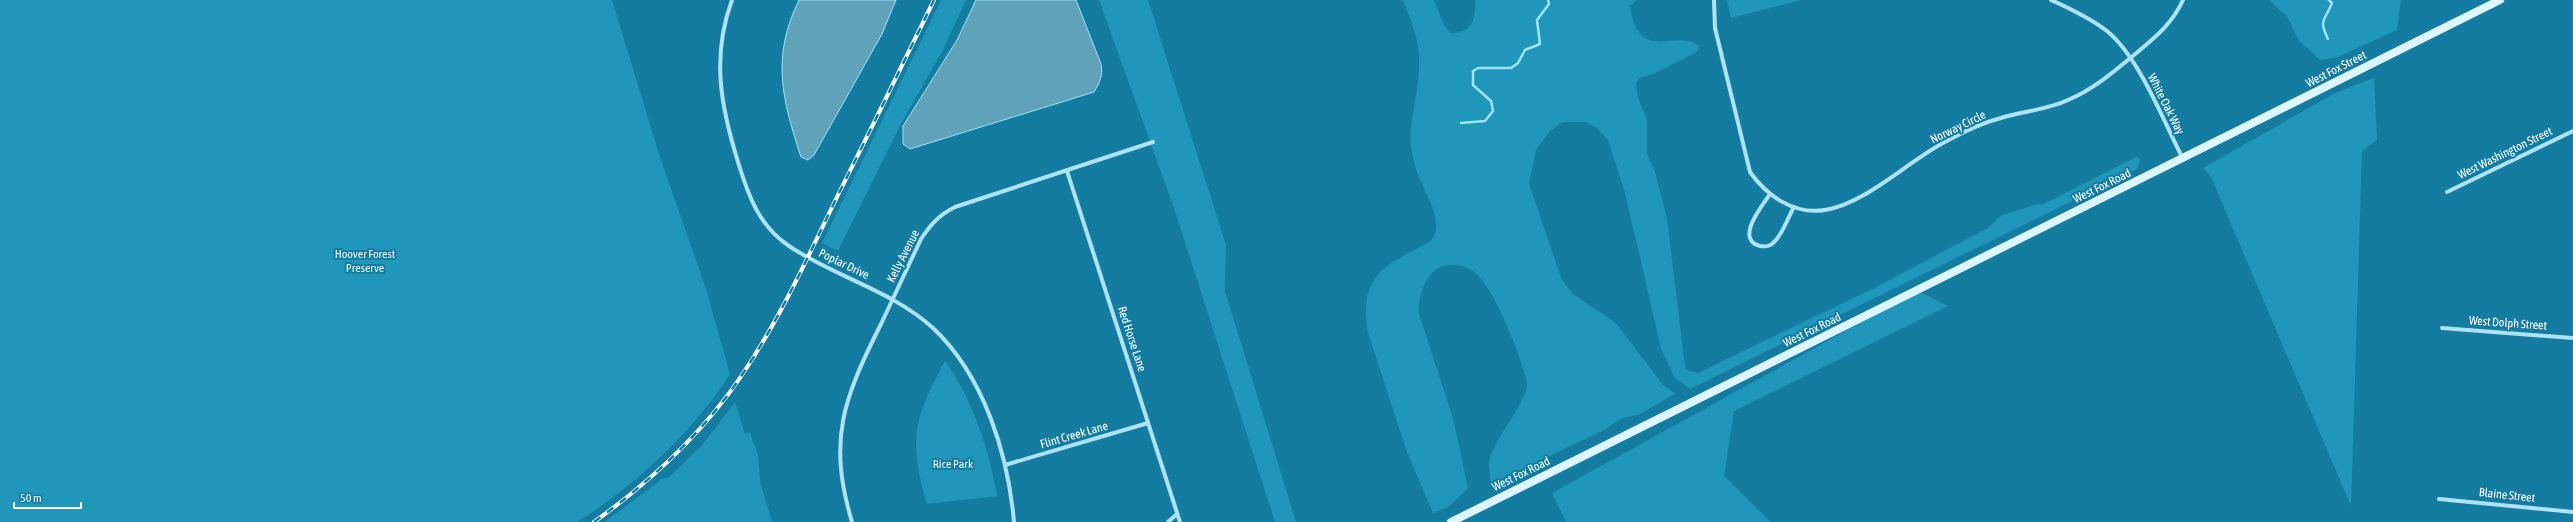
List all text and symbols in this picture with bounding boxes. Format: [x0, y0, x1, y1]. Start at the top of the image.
street label: West Fox Street [2303, 48, 2369, 90]
street label: White Oak Way [2145, 71, 2187, 137]
street label: Norway Circle [1928, 108, 1988, 146]
street label: West Washington Street [2455, 124, 2555, 182]
street label: West Fox Road [2071, 166, 2133, 206]
street label: Kelly Avenue [884, 227, 922, 285]
street label: Poplar Drive [817, 246, 871, 282]
park label: Hoover Forest Preserve [335, 247, 396, 275]
street label: Red Horse Lane [1115, 305, 1149, 373]
street label: West Fox Road [1781, 310, 1843, 350]
street label: West Dolph Street [2469, 313, 2548, 333]
street label: Flint Creek Lane [1038, 419, 1110, 451]
street label: West Fox Road [1490, 454, 1552, 494]
park label: Rice Park [933, 457, 974, 471]
scale bar [14, 484, 81, 510]
street label: Blaine Street [2478, 485, 2536, 505]
text: 50 m [20, 491, 42, 505]

